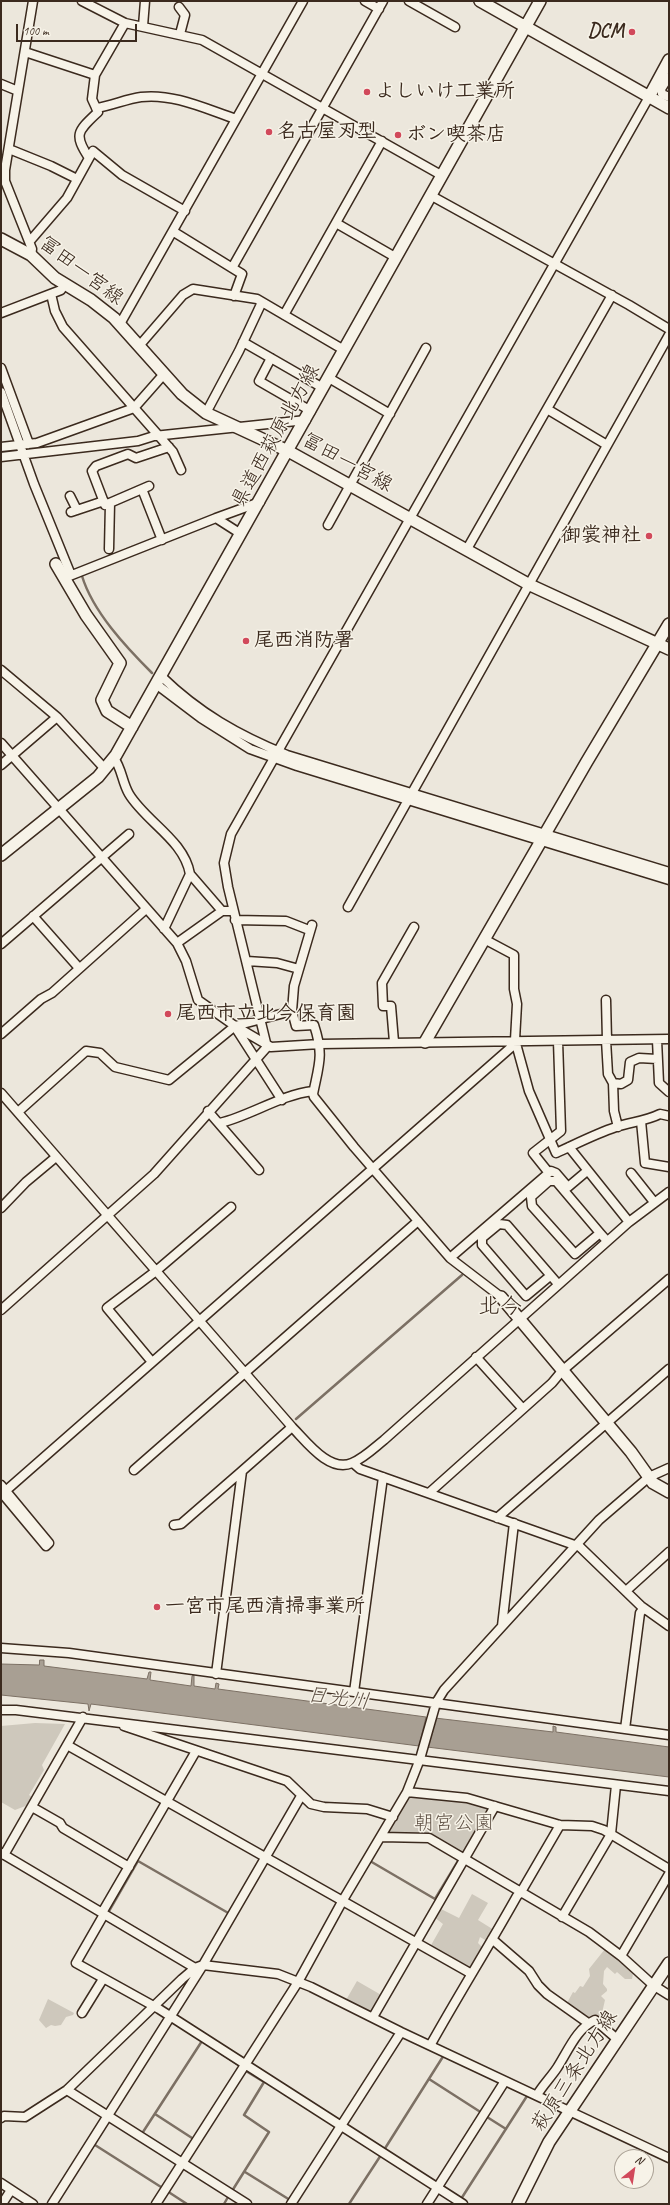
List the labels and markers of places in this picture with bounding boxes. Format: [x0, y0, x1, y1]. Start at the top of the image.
place label: DCM [588, 20, 624, 44]
marker: DCM [627, 27, 637, 37]
place label: よしいけ工業所 [375, 80, 515, 104]
marker: よしいけ工業所 [362, 87, 372, 97]
place label: 名古屋刃型 [277, 120, 377, 144]
place label: ボン喫茶店 [406, 123, 506, 147]
marker: 名古屋刃型 [264, 127, 274, 137]
marker: ボン喫茶店 [393, 130, 403, 140]
place label: 御裳神社 [561, 524, 641, 548]
marker: 御裳神社 [644, 531, 654, 541]
place label: 尾西消防署 [254, 629, 354, 653]
marker: 尾西消防署 [241, 636, 251, 646]
place label: 尾西市立北今保育園 [176, 1002, 356, 1026]
marker: 尾西市立北今保育園 [163, 1009, 173, 1019]
place label: 一宮市尾西清掃事業所 [165, 1595, 365, 1619]
marker: 一宮市尾西清掃事業所 [152, 1602, 162, 1612]

